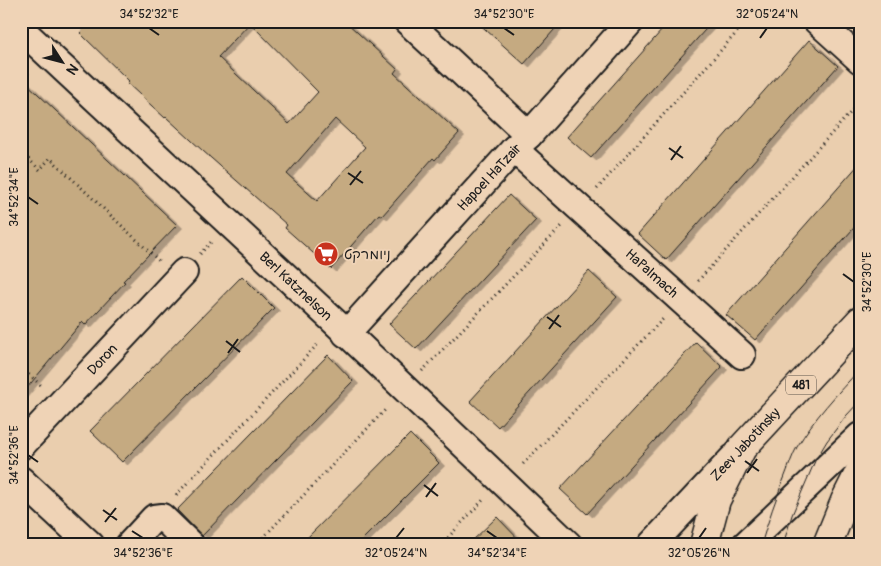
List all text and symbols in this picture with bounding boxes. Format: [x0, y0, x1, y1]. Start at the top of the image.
text: 34°52'32"E [119, 7, 179, 22]
text: 34°52'30"E [474, 7, 534, 22]
text: 32°05'24"N [736, 7, 798, 22]
north arrow [38, 38, 88, 88]
text: N [62, 61, 82, 78]
street label: Hapoel HaTzair [454, 140, 525, 215]
text: 34°52'34"E [7, 167, 22, 227]
supermarket icon: ניומרקט [313, 241, 339, 267]
street label: HaPalmach [622, 245, 682, 301]
place label: ניומרקט [344, 246, 391, 263]
street label: Berl Katznelson [256, 248, 336, 324]
text: 34°52'30"E [860, 252, 875, 312]
street label: Doron [84, 340, 121, 378]
road number: 481 [786, 376, 816, 394]
street label: Zeev Jabotinsky [707, 404, 784, 485]
text: 34°52'36"E [7, 425, 22, 485]
text: 34°52'36"E [113, 546, 173, 561]
text: 32°05'24"N [365, 546, 427, 561]
text: 34°52'34"E [467, 546, 527, 561]
text: 32°05'26"N [668, 546, 730, 561]

